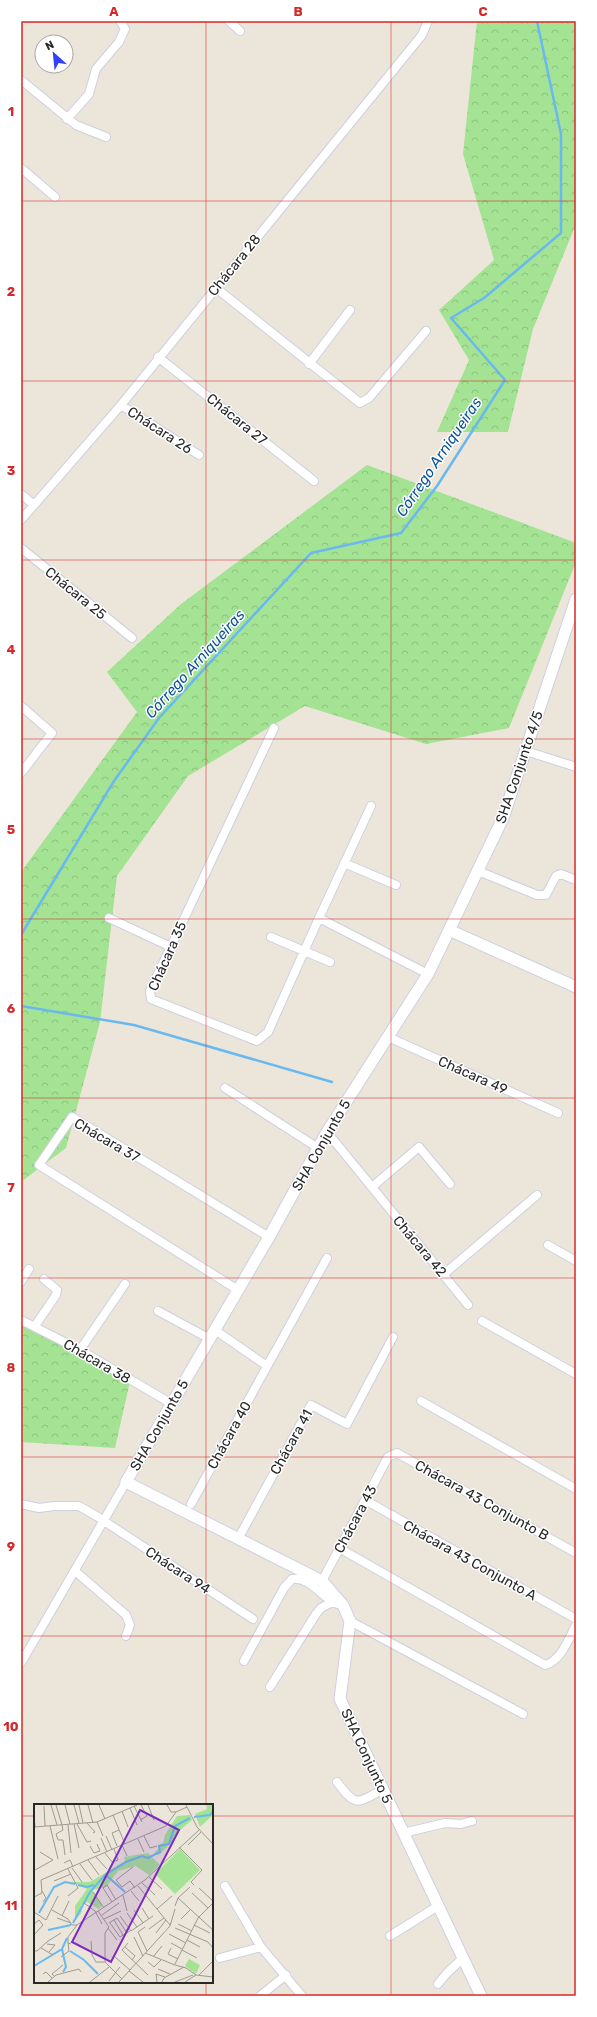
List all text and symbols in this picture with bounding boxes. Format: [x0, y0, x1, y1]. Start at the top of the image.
text: A [109, 4, 119, 19]
text: B [293, 4, 303, 19]
text: C [478, 4, 488, 19]
north arrow [34, 34, 74, 74]
text: N [43, 38, 56, 53]
text: 1 [8, 104, 14, 119]
street label: Chácara 28 [204, 231, 264, 300]
text: 2 [7, 284, 15, 299]
street label: Chácara 27 [203, 390, 270, 449]
water label: Córrego Arniqueiras [392, 394, 486, 520]
street label: Chácara 26 [124, 403, 195, 458]
text: 3 [7, 463, 16, 478]
street label: Chácara 25 [42, 564, 110, 623]
water label: Córrego Arniqueiras [142, 606, 249, 722]
text: 4 [7, 642, 16, 657]
street label: SHA Conjunto 4/5 [492, 709, 547, 826]
text: 5 [7, 822, 15, 837]
street label: Chácara 35 [145, 919, 190, 994]
text: 6 [7, 1001, 16, 1016]
street label: Chácara 49 [435, 1053, 510, 1098]
street label: SHA Conjunto 5 [288, 1097, 354, 1194]
street label: Chácara 37 [71, 1115, 143, 1166]
text: 7 [7, 1180, 15, 1195]
street label: Chácara 42 [389, 1212, 450, 1280]
street label: Chácara 38 [60, 1335, 133, 1388]
text: 8 [7, 1360, 16, 1375]
street label: SHA Conjunto 5 [126, 1377, 192, 1474]
street label: Chácara 40 [204, 1398, 255, 1472]
street label: Chácara 41 [267, 1407, 316, 1478]
street label: Chácara 43 Conjunto B [412, 1457, 552, 1544]
street label: Chácara 43 [330, 1482, 380, 1556]
street label: Chácara 43 Conjunto A [400, 1517, 540, 1605]
text: 9 [7, 1539, 15, 1554]
street label: Chácara 94 [142, 1543, 214, 1598]
street label: SHA Conjunto 5 [337, 1706, 396, 1806]
text: 10 [3, 1719, 19, 1734]
inset map [34, 1804, 213, 1983]
text: 11 [5, 1898, 17, 1913]

